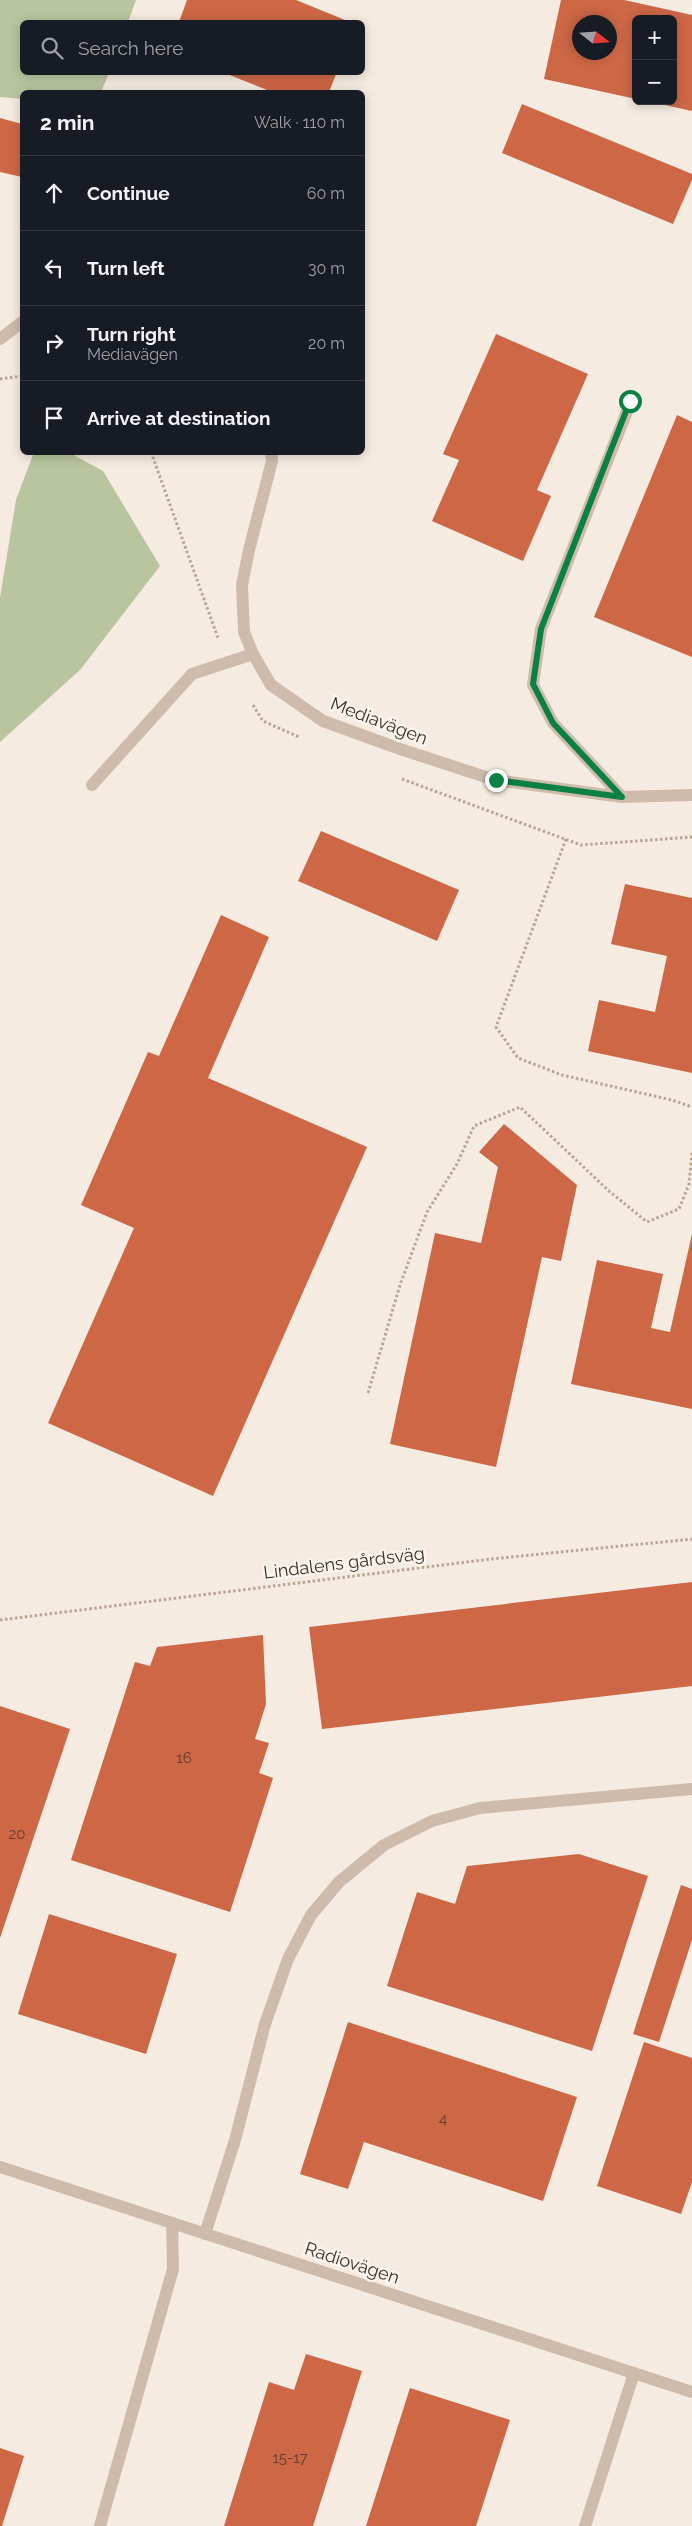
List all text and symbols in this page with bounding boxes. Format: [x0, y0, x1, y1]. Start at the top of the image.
north arrow [572, 15, 617, 60]
map controls [632, 15, 677, 105]
button: + [632, 15, 677, 60]
search box [20, 20, 365, 75]
icon: search [38, 34, 66, 62]
text: Search here [78, 37, 184, 59]
button: − [632, 60, 677, 105]
text: 2 min [40, 110, 94, 135]
text: Walk · 110 m [254, 113, 345, 132]
icon: ahead [40, 179, 68, 207]
text: Continue [87, 182, 170, 204]
text: 60 m [307, 184, 345, 203]
icon: left [40, 254, 68, 282]
text: Turn left [87, 257, 164, 279]
text: 30 m [308, 259, 345, 278]
text: Turn right [87, 323, 176, 345]
icon: right [40, 329, 68, 357]
text: 20 m [308, 334, 345, 353]
text: Mediavägen [87, 345, 178, 364]
route start [619, 390, 642, 413]
icon: arrive [40, 404, 68, 432]
text: Arrive at destination [87, 407, 271, 429]
street label: Mediavägen [328, 692, 431, 749]
route end [485, 769, 508, 792]
street label: Lindalens gårdsväg [262, 1542, 426, 1583]
house number: 16 [176, 1749, 192, 1767]
house number: 20 [9, 1825, 26, 1843]
house number: 4 [439, 2110, 447, 2128]
street label: Radiovägen [302, 2237, 402, 2288]
house number: 15-17 [272, 2449, 308, 2467]

